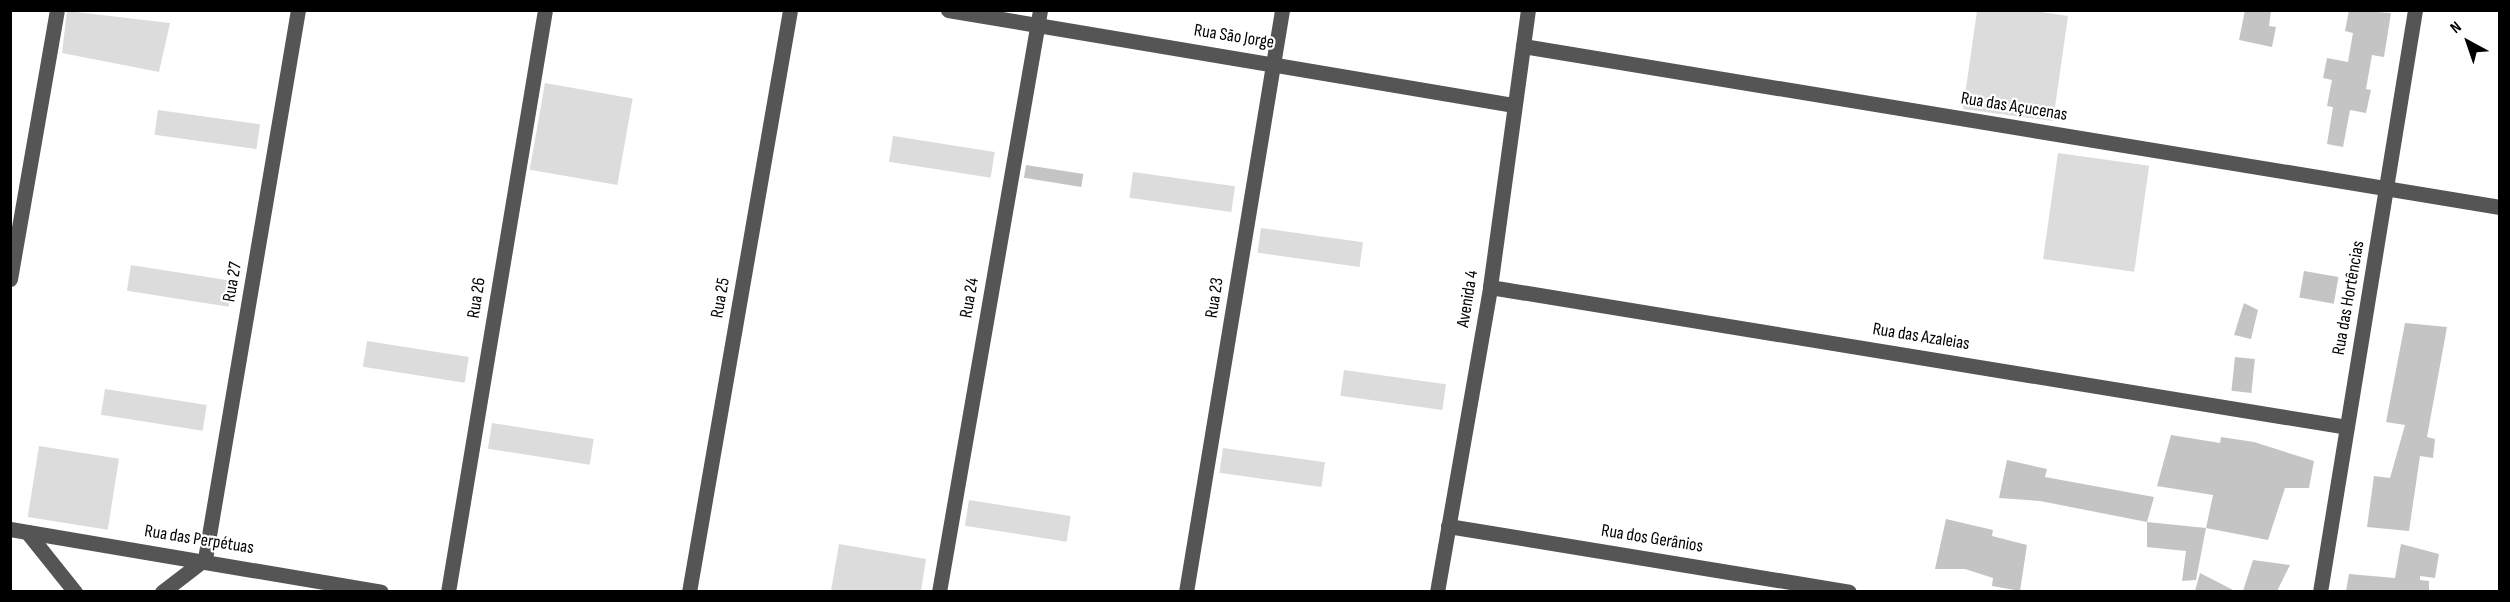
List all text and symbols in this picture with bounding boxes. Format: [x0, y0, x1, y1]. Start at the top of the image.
north arrow [2438, 12, 2498, 72]
text: N [2447, 18, 2465, 38]
street label: Rua São Jorge [1192, 20, 1276, 54]
street label: Rua das Açucenas [1959, 88, 2069, 126]
street label: Rua das Hortências [2328, 239, 2370, 357]
street label: Rua 27 [219, 260, 247, 304]
street label: Avenida 4 [1453, 269, 1483, 329]
street label: Rua 26 [463, 276, 491, 320]
street label: Rua 25 [707, 276, 735, 320]
street label: Rua 24 [956, 276, 984, 320]
street label: Rua 23 [1201, 276, 1229, 320]
street label: Rua das Azaleias [1871, 319, 1971, 355]
street label: Rua dos Gerânios [1599, 520, 1705, 558]
street label: Rua das Perpétuas [143, 521, 255, 559]

